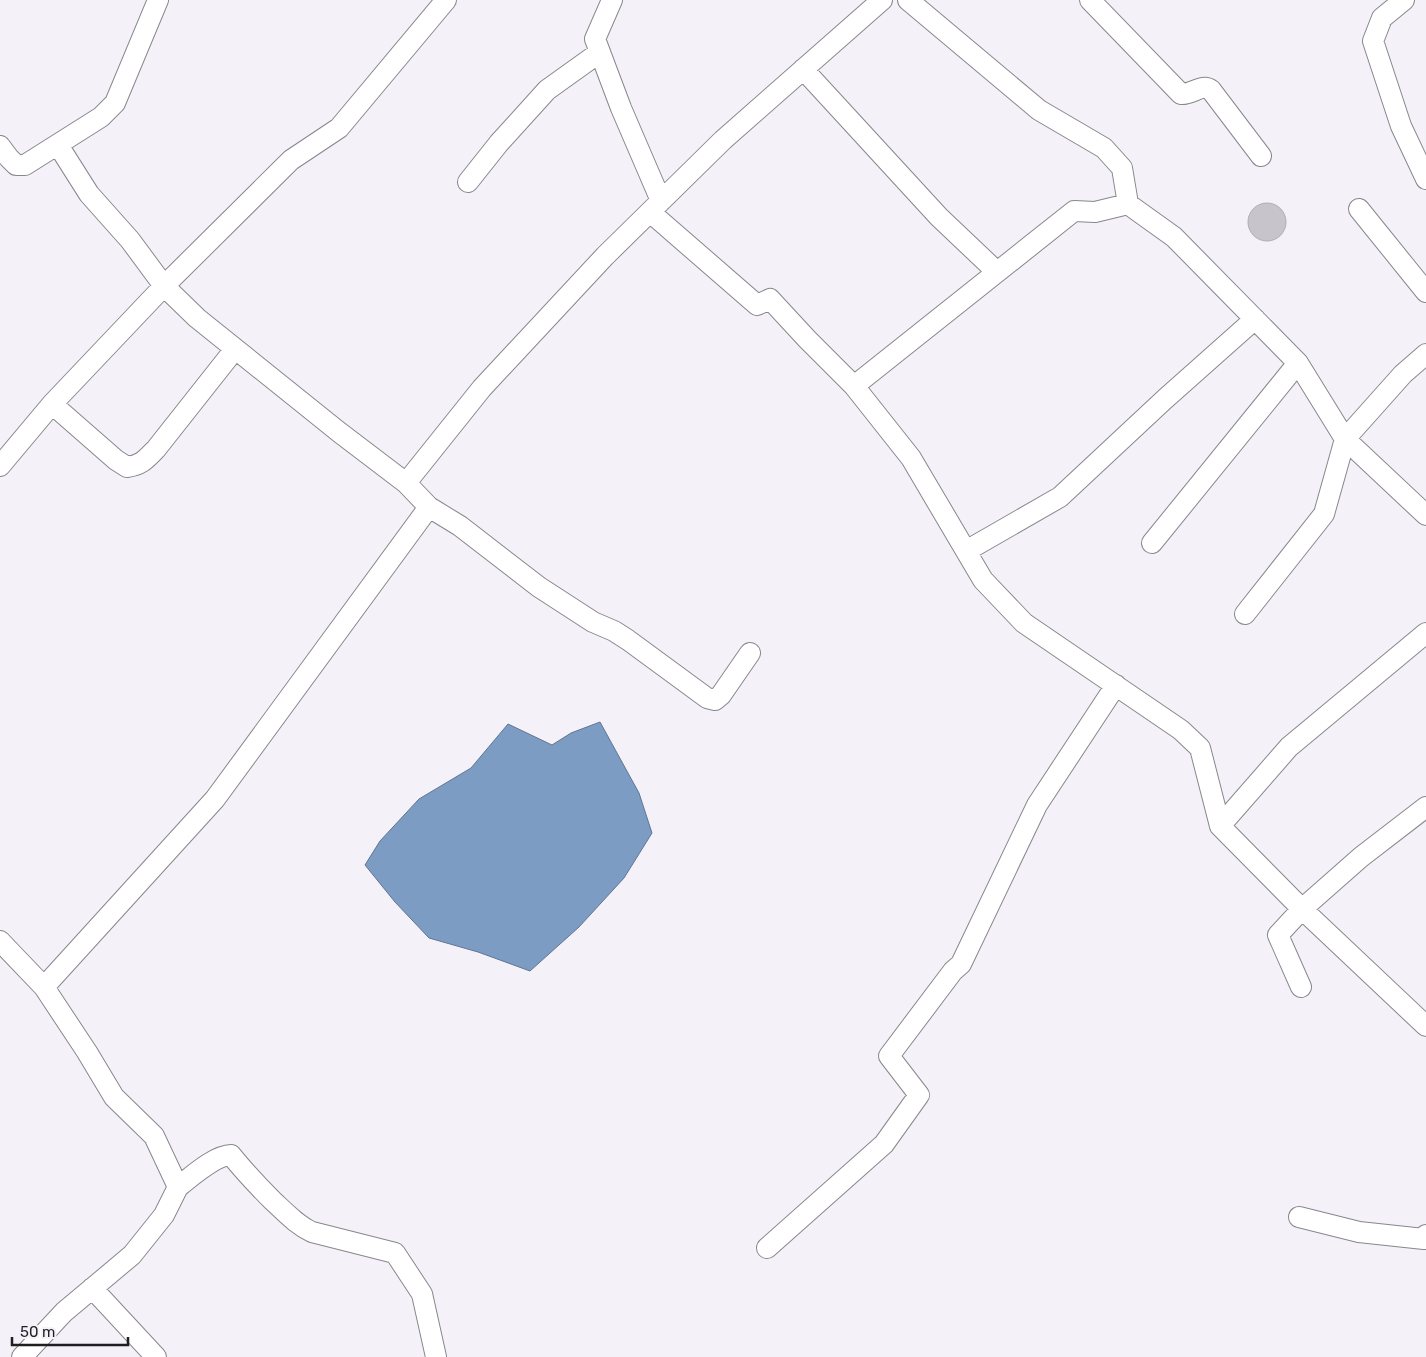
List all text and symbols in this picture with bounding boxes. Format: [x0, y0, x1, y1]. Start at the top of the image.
scale bar [12, 1314, 129, 1346]
text: 50 m [20, 1323, 55, 1341]

